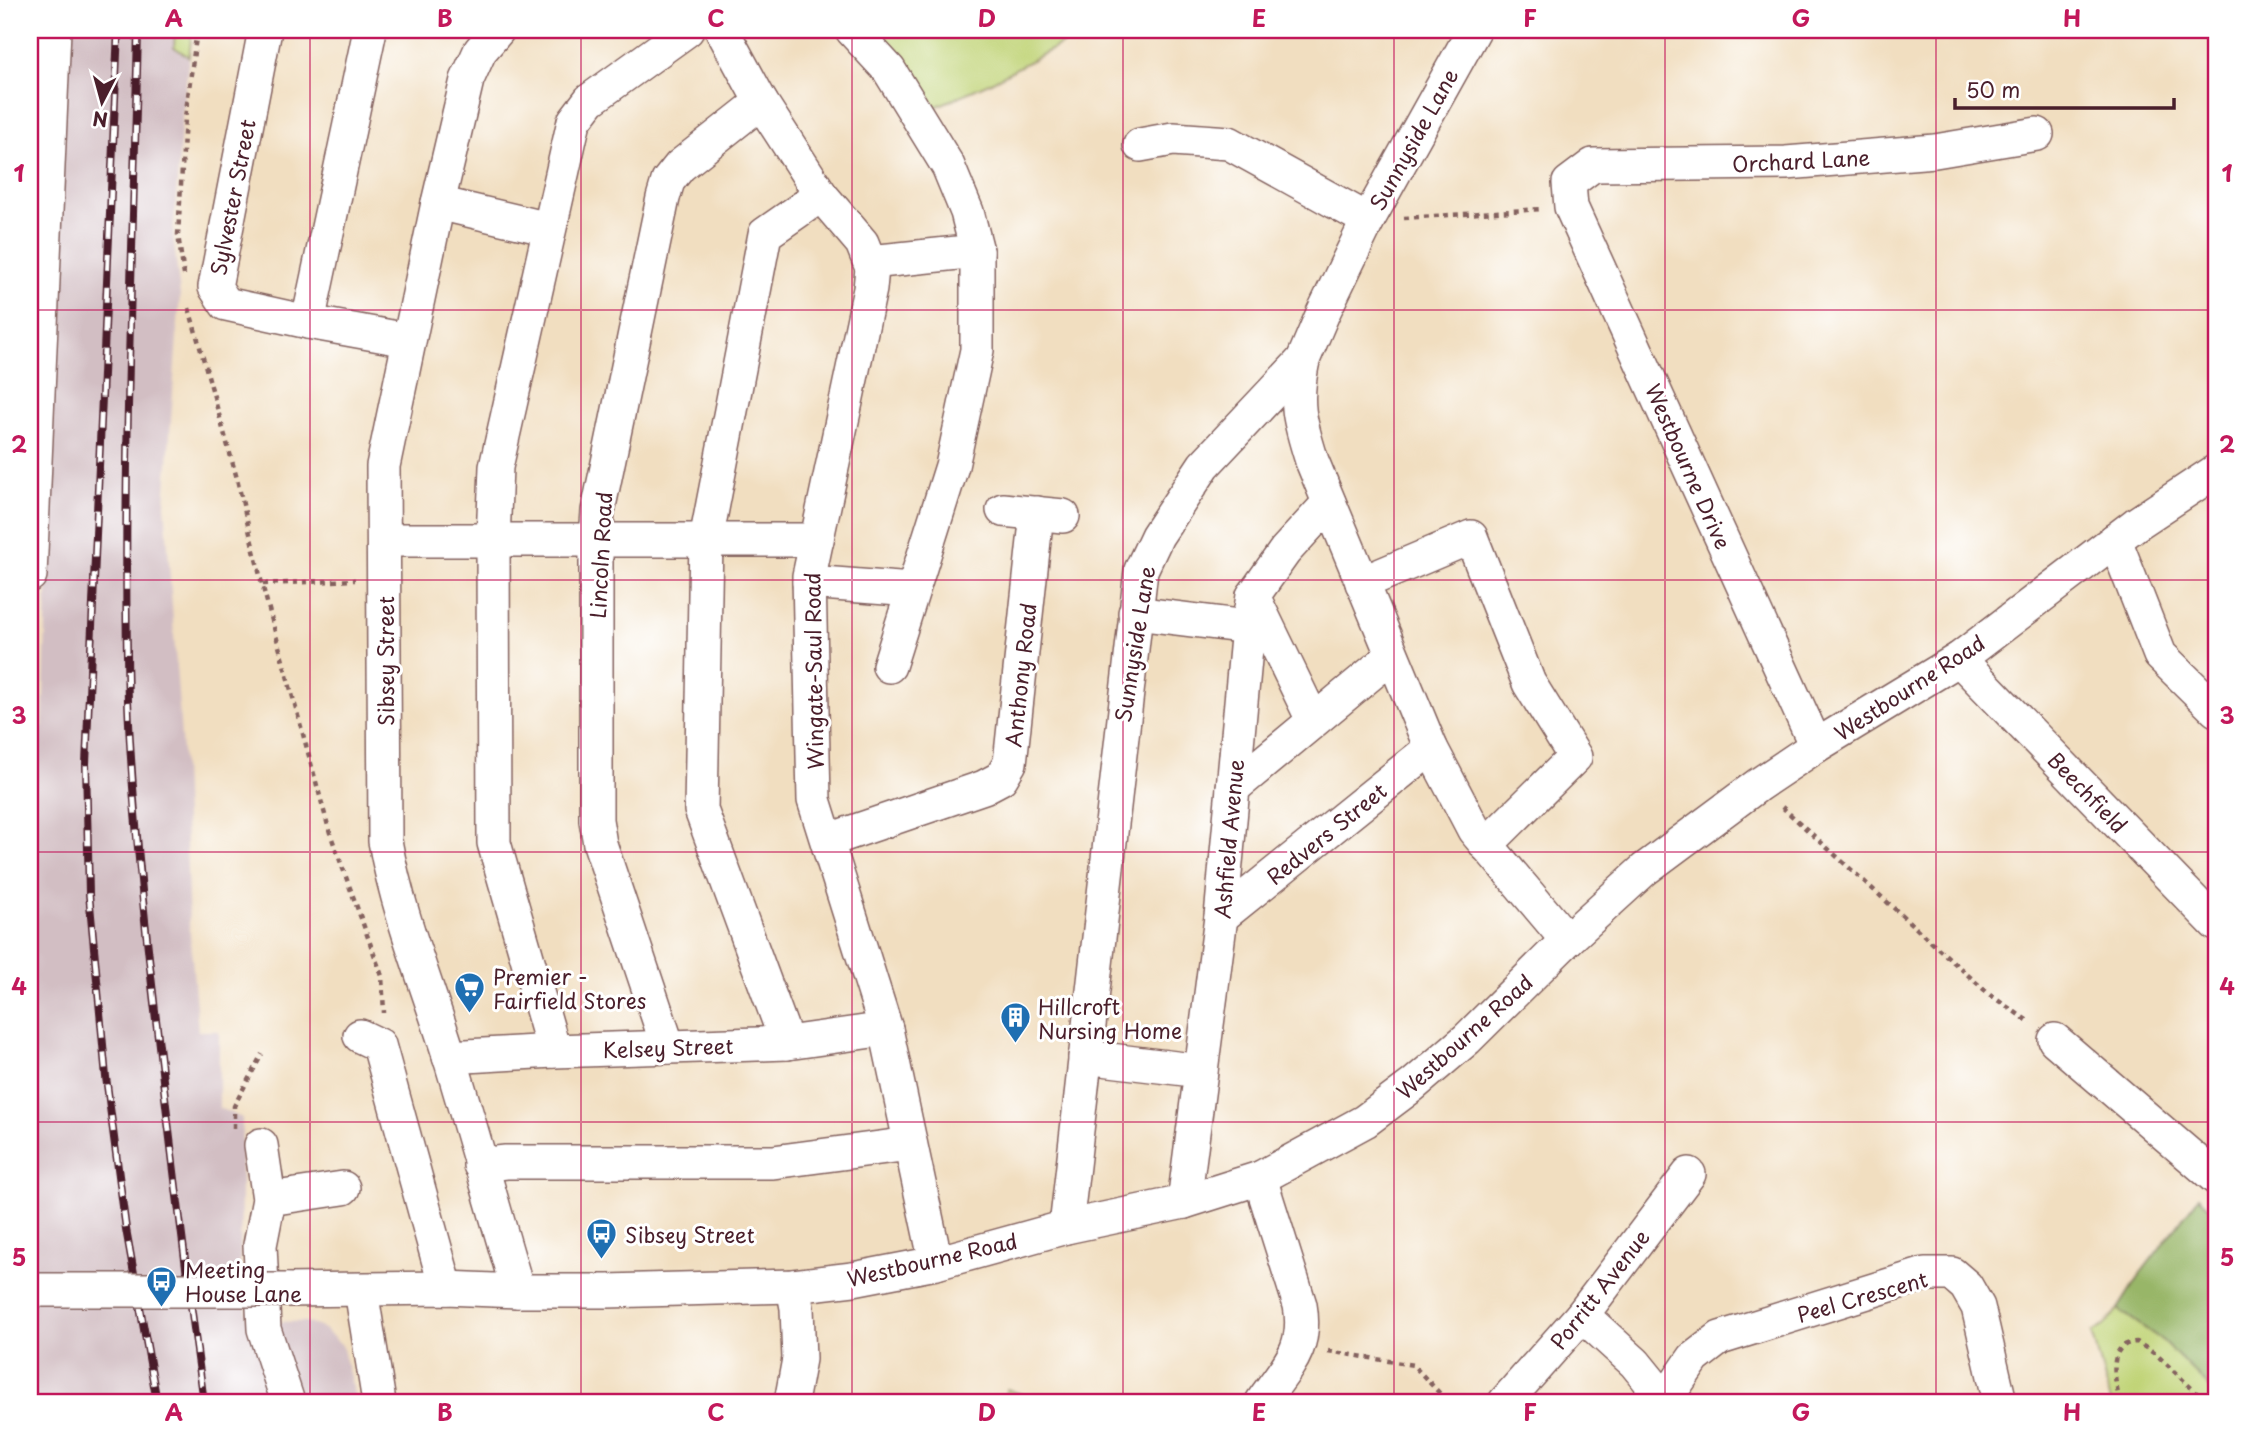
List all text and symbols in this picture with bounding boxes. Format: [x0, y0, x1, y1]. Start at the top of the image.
text: A [165, 0, 183, 35]
text: B [437, 0, 453, 35]
text: C [707, 0, 725, 35]
text: D [978, 0, 996, 35]
text: E [1252, 0, 1266, 35]
text: F [1523, 0, 1537, 35]
text: G [1792, 0, 1810, 35]
text: H [2063, 0, 2081, 35]
street label: Sunnyside Lane [1361, 62, 1465, 216]
north arrow [66, 66, 136, 136]
scale bar [1955, 66, 2174, 110]
text: 50 m [1966, 73, 2020, 105]
text: N [91, 105, 109, 135]
street label: Sylvester Street [201, 116, 263, 278]
street label: Orchard Lane [1731, 140, 1871, 180]
text: 1 [14, 155, 25, 190]
text: 1 [2222, 155, 2233, 190]
street label: Westbourne Drive [1638, 378, 1740, 554]
text: 2 [11, 426, 27, 461]
text: 2 [2219, 426, 2235, 461]
street label: Lincoln Road [581, 491, 619, 619]
street label: Sunnyside Lane [1106, 563, 1162, 725]
street label: Wingate-Saul Road [795, 572, 831, 770]
street label: Sibsey Street [369, 596, 401, 726]
street label: Anthony Road [997, 601, 1043, 749]
street label: Westbourne Road [1827, 626, 1991, 748]
text: 3 [11, 697, 27, 732]
text: 3 [2219, 697, 2235, 732]
street label: Beechfield [2041, 744, 2135, 840]
street label: Ashfield Avenue [1205, 758, 1251, 920]
street label: Redvers Street [1259, 774, 1393, 892]
place label: Premier - Fairfield Stores [493, 960, 646, 1016]
street label: Westbourne Road [1389, 966, 1539, 1106]
text: 4 [11, 968, 27, 1003]
text: 4 [2219, 968, 2235, 1003]
supermarket icon: Premier - Fairfield Stores [453, 971, 487, 1015]
place label: Hillcroft Nursing Home [1038, 990, 1182, 1046]
building icon: Hillcroft Nursing Home [998, 1001, 1032, 1045]
street label: Kelsey Street [602, 1029, 734, 1065]
bus stop icon: Sibsey Street [585, 1217, 619, 1261]
place label: Sibsey Street [625, 1218, 755, 1250]
street label: Porritt Avenue [1542, 1222, 1656, 1356]
street label: Westbourne Road [844, 1224, 1020, 1294]
text: 5 [12, 1239, 26, 1274]
text: 5 [2220, 1239, 2234, 1274]
place label: Meeting House Lane [185, 1253, 302, 1309]
street label: Peel Crescent [1793, 1262, 1931, 1330]
bus stop icon: Meeting House Lane [145, 1264, 179, 1308]
text: A [165, 1394, 183, 1429]
text: B [437, 1394, 453, 1429]
text: C [707, 1394, 725, 1429]
text: D [978, 1394, 996, 1429]
text: E [1252, 1394, 1266, 1429]
text: F [1523, 1394, 1537, 1429]
text: G [1792, 1394, 1810, 1429]
text: H [2063, 1394, 2081, 1429]

